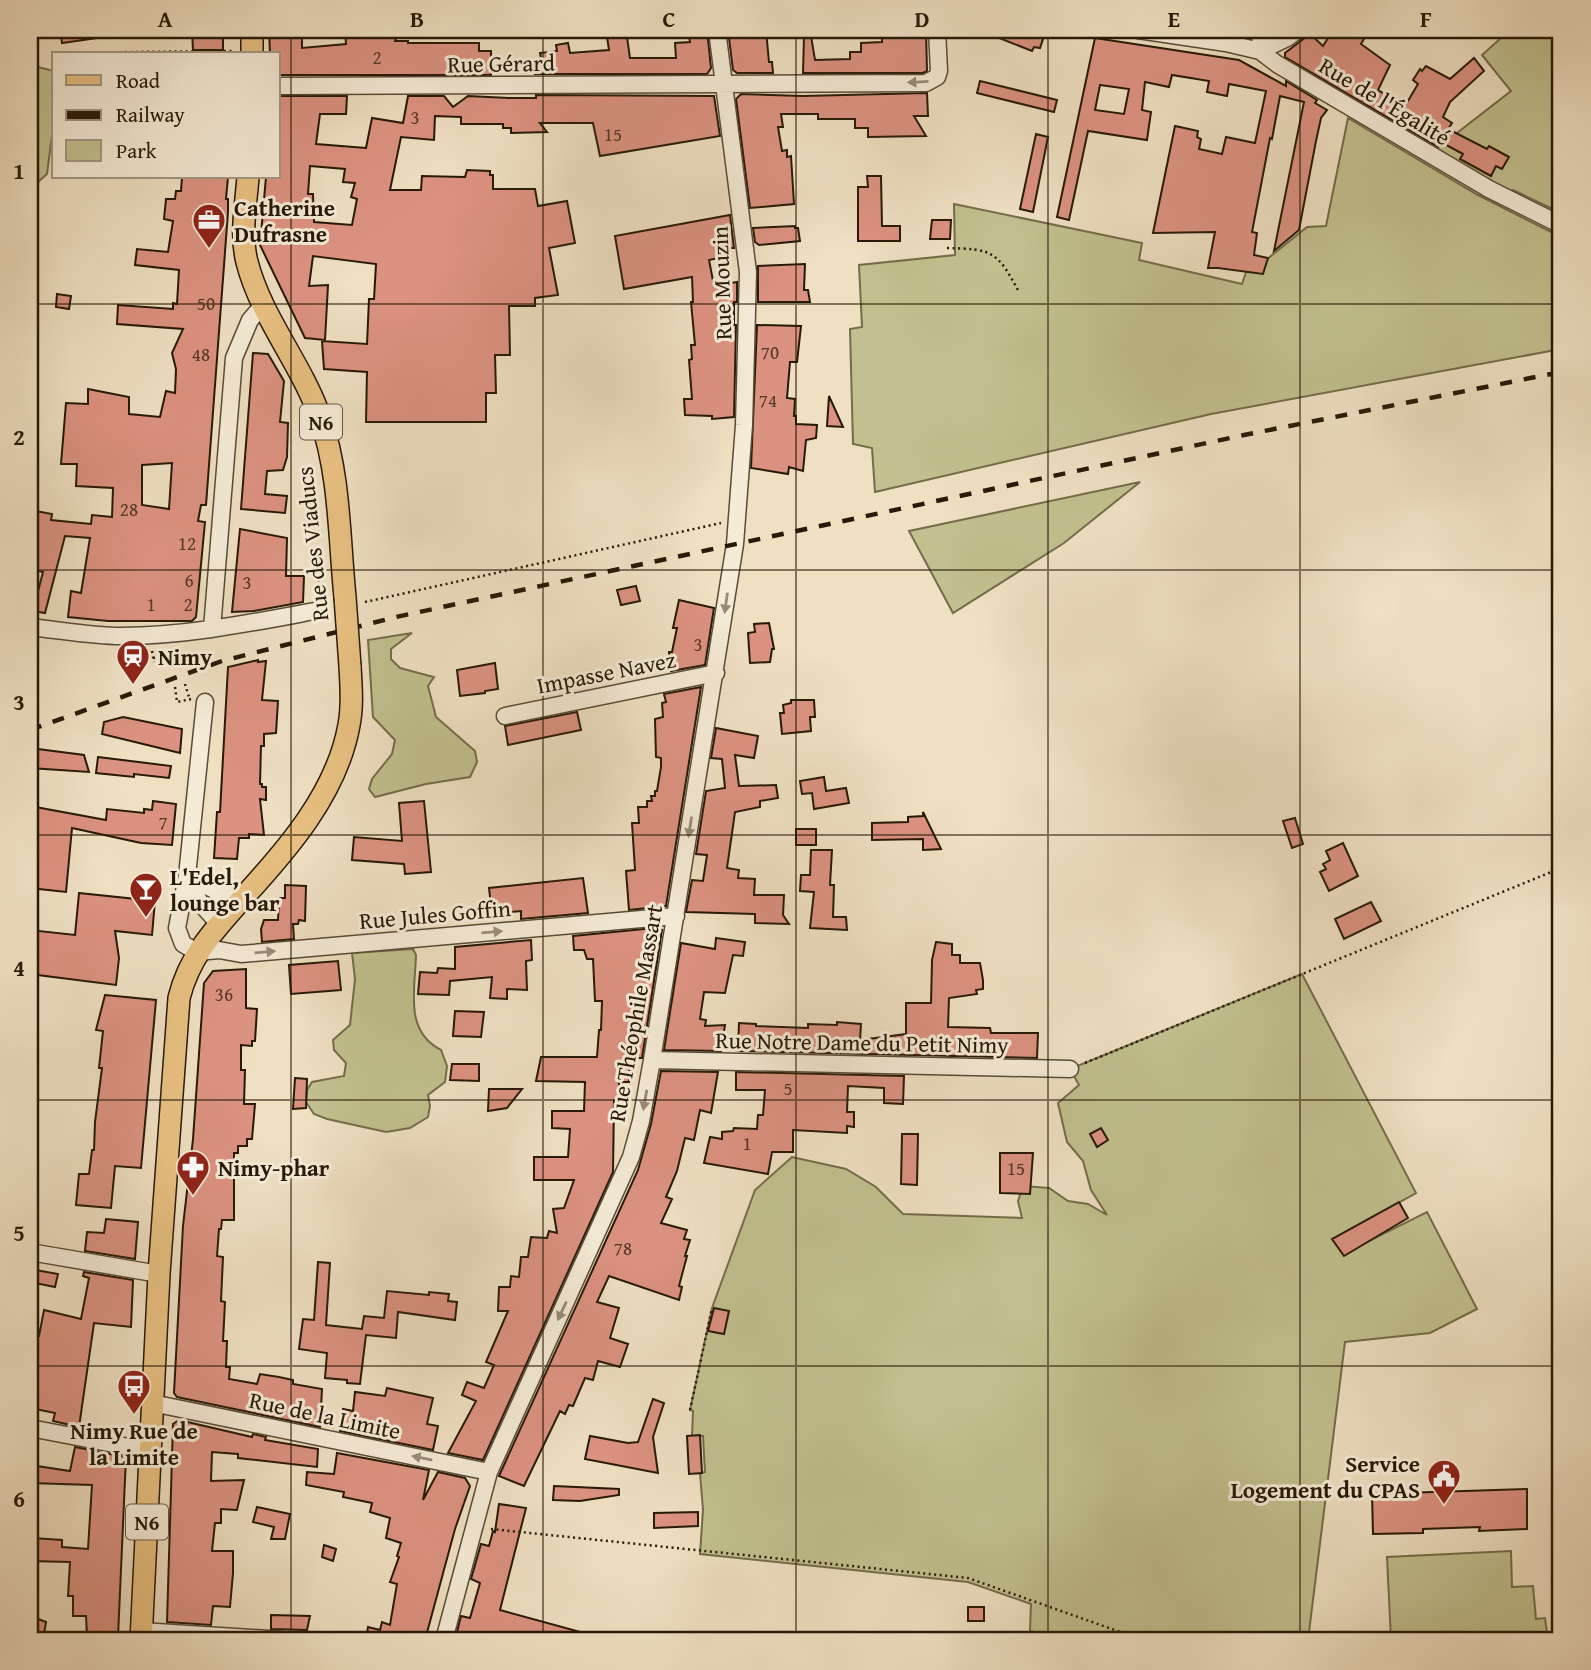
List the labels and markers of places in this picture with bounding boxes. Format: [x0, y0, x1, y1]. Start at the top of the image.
place label: Catherine Dufrasne [234, 191, 335, 250]
office icon: Catherine Dufrasne [190, 201, 228, 250]
station icon: Nimy [114, 637, 152, 686]
place label: Nimy [158, 640, 212, 673]
place label: L'Edel, lounge bar [170, 860, 280, 919]
bar icon: L'Edel, lounge bar [127, 870, 165, 919]
pharmacy icon: Nimy-phar [174, 1148, 212, 1197]
place label: Nimy-phar [218, 1151, 330, 1184]
bus stop icon: Nimy Rue de la Limite [115, 1367, 153, 1416]
place label: Nimy Rue de la Limite [70, 1414, 198, 1473]
place label: Service Logement du CPAS [1231, 1447, 1420, 1506]
public building icon: Service Logement du CPAS [1425, 1457, 1463, 1506]

